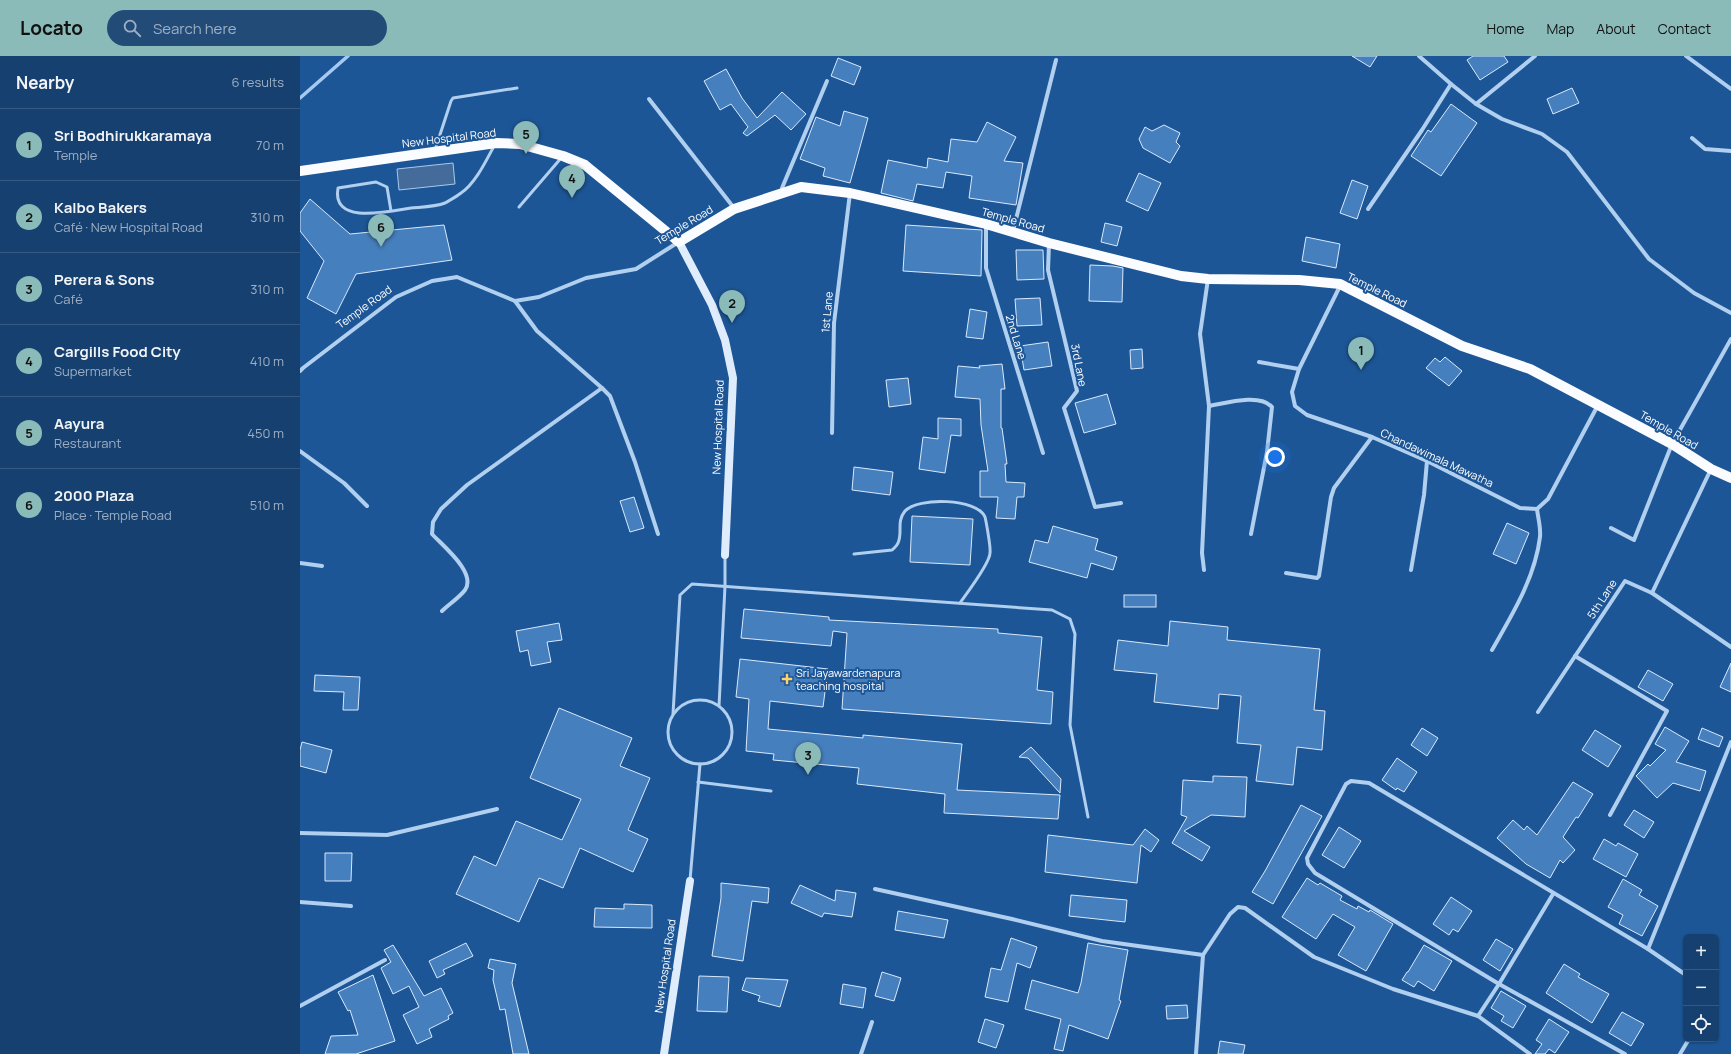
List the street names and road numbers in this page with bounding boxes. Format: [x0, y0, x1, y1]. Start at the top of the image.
street label: New Hospital Road [401, 124, 497, 151]
street label: Temple Road [652, 201, 715, 248]
street label: Temple Road [980, 203, 1046, 236]
street label: Temple Road [1345, 269, 1410, 311]
street label: Temple Road [333, 281, 394, 332]
street label: 1st Lane [817, 290, 836, 333]
street label: 2nd Lane [1003, 313, 1031, 362]
street label: 3rd Lane [1068, 342, 1091, 388]
street label: New Hospital Road [708, 379, 727, 475]
street label: Temple Road [1637, 407, 1701, 452]
street label: Chandawimala Mawatha [1378, 425, 1496, 490]
street label: 5th Lane [1583, 576, 1620, 621]
street label: New Hospital Road [650, 918, 679, 1014]

